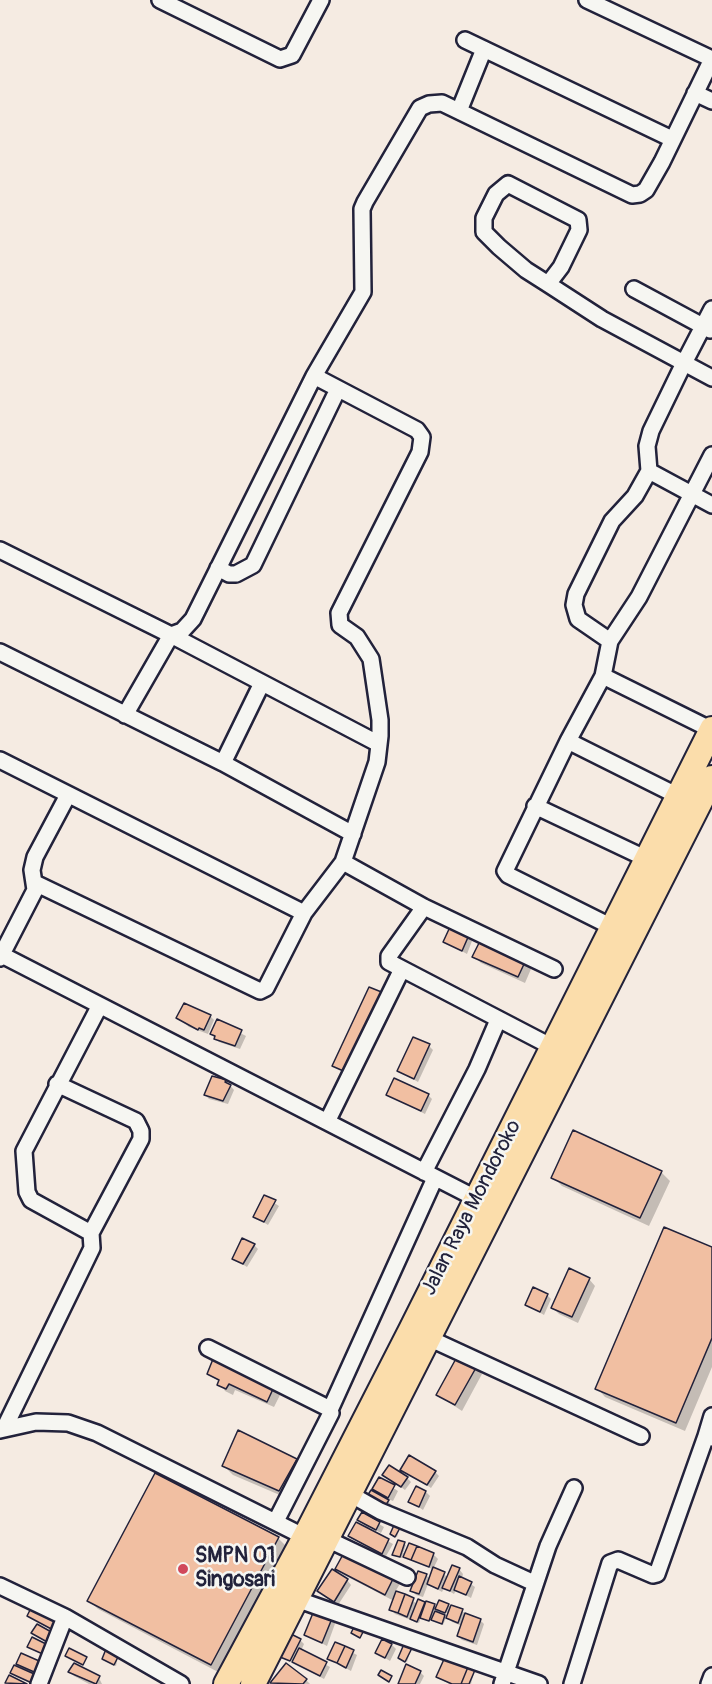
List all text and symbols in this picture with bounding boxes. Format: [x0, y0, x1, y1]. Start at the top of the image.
street label: Jalan Raya Mondoroko [417, 1116, 527, 1300]
place label: SMPN 01 Singosari [195, 1544, 275, 1594]
marker: SMPN 01 Singosari [176, 1562, 190, 1576]

